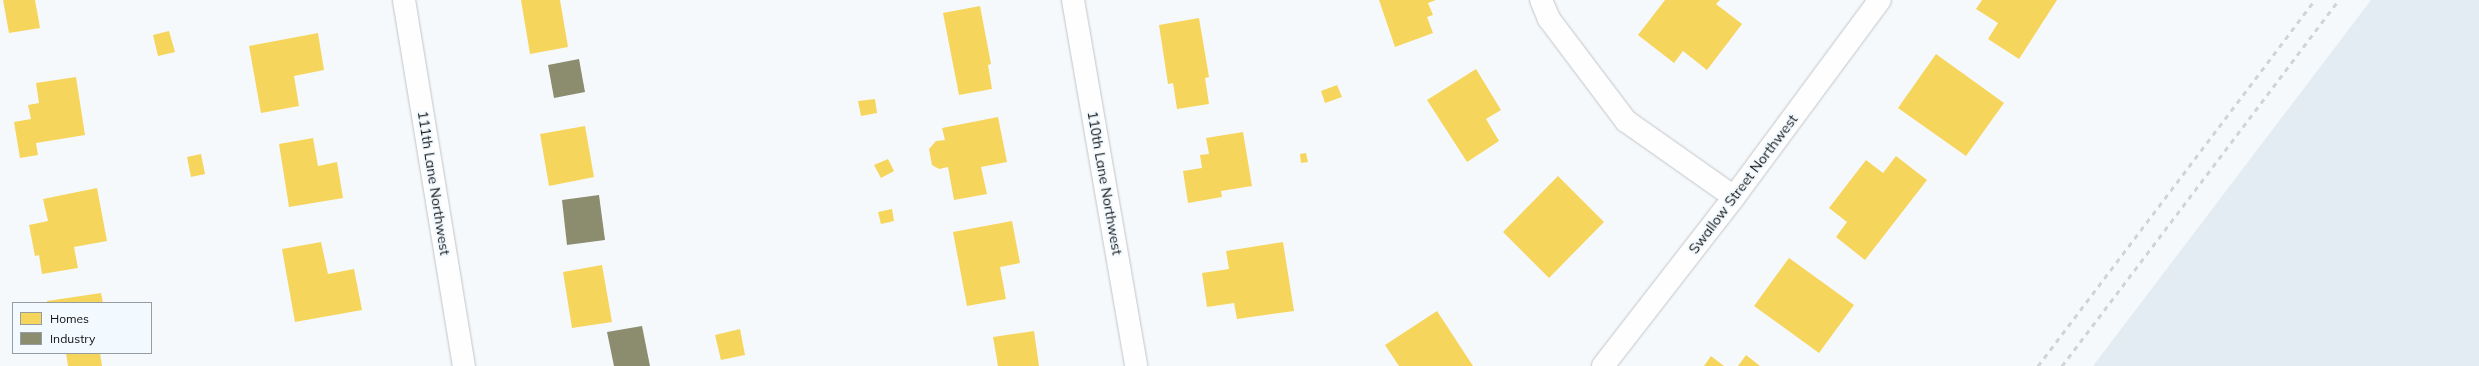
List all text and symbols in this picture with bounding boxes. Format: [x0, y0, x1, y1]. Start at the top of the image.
street label: 111th Lane Northwest [414, 110, 454, 256]
street label: 110th Lane Northwest [1084, 110, 1126, 256]
street label: Swallow Street Northwest [1685, 111, 1801, 257]
legend [12, 302, 152, 354]
text: Homes [50, 311, 89, 326]
text: Industry [50, 331, 95, 346]

